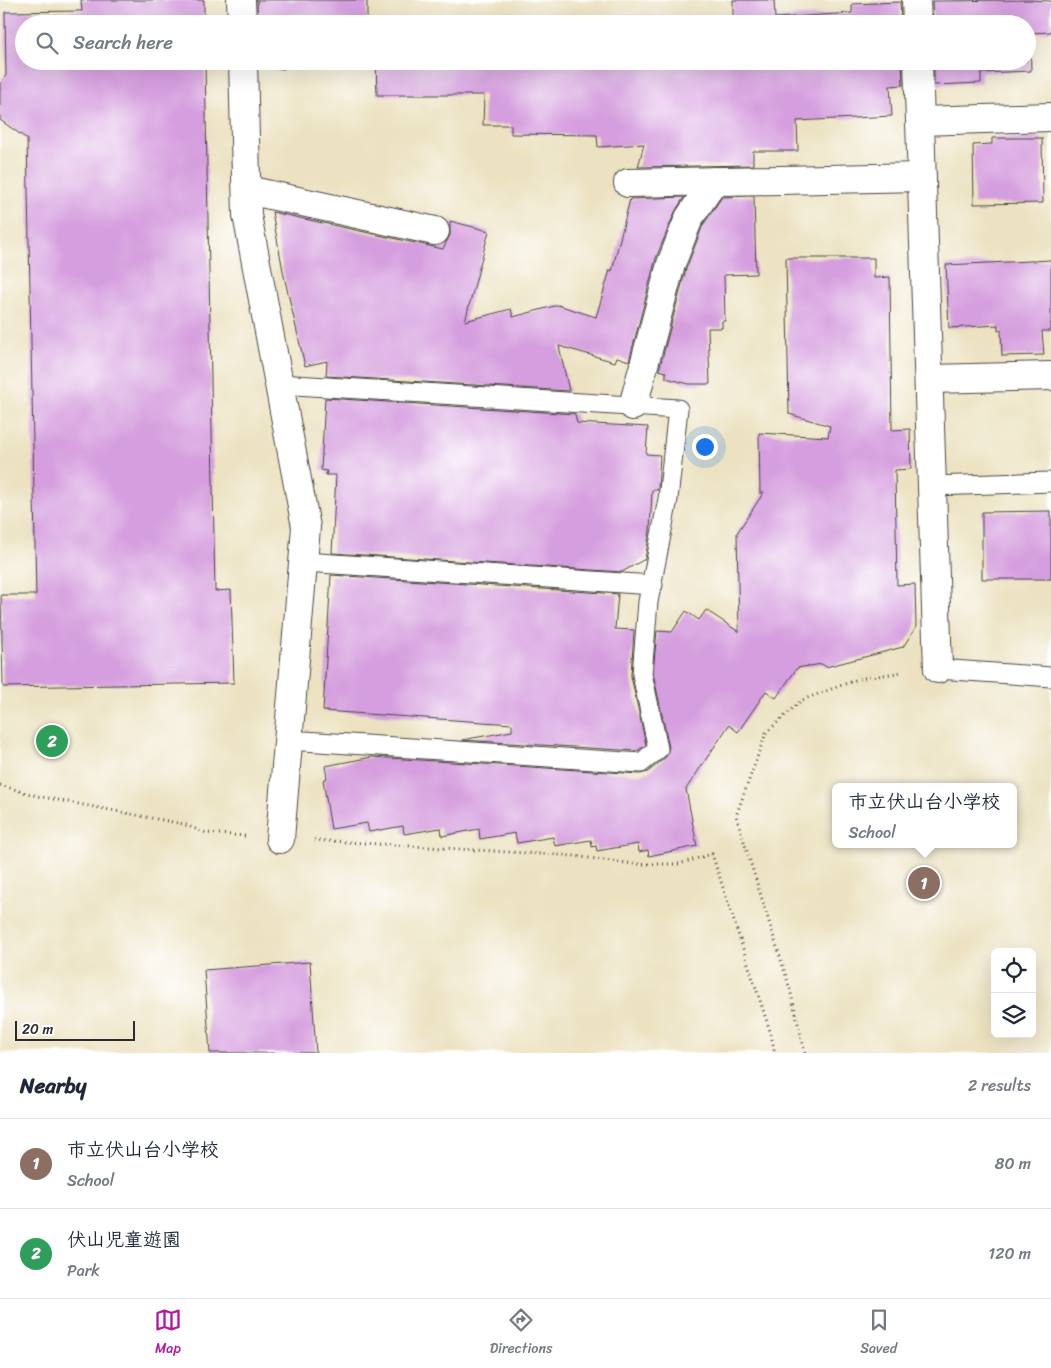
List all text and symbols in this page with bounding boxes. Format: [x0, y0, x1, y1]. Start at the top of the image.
search box [15, 15, 1036, 70]
text: Search here [73, 26, 173, 59]
icon: search [33, 29, 61, 57]
your location [692, 434, 718, 460]
pin: 2 [36, 722, 68, 760]
popup [832, 783, 1017, 848]
text: 市立伏山台小学校 [848, 785, 1001, 818]
text: School [848, 818, 896, 847]
pin: 1 [908, 864, 940, 902]
map controls [991, 948, 1036, 1038]
button: locate [991, 948, 1036, 993]
button: layers [991, 993, 1036, 1038]
text: 20 m [22, 1017, 53, 1042]
scale bar [15, 1018, 135, 1041]
text: Nearby [20, 1067, 86, 1105]
text: 2 results [968, 1071, 1031, 1100]
text: 市立伏山台小学校 [67, 1133, 219, 1166]
text: 1 [33, 1149, 39, 1178]
text: 80 m [995, 1149, 1031, 1178]
text: School [67, 1166, 114, 1195]
text: 伏山児童遊園 [67, 1223, 181, 1256]
text: 2 [31, 1239, 41, 1268]
text: 120 m [988, 1239, 1031, 1268]
text: Park [67, 1256, 100, 1285]
tab: Map [154, 1306, 182, 1361]
tab: Directions [490, 1306, 552, 1361]
tab: Saved [860, 1306, 897, 1361]

